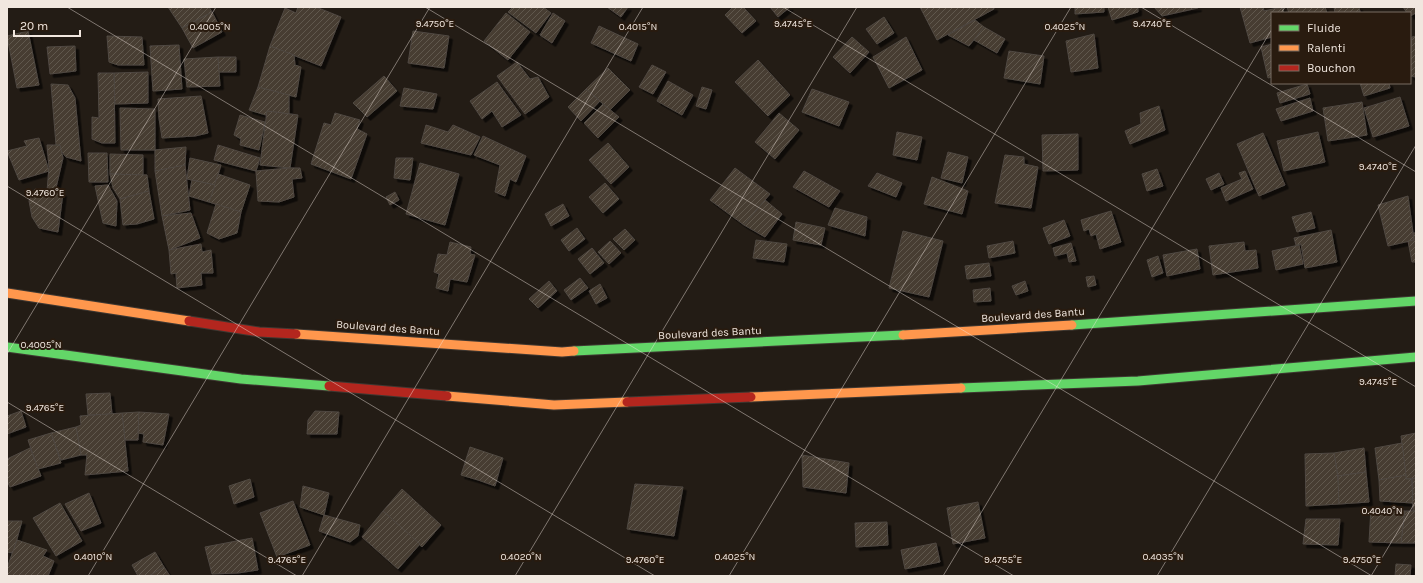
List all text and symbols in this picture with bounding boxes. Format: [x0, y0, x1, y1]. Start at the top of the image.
scale bar [14, 12, 80, 38]
legend [1271, 12, 1411, 84]
text: 9.4750°E [416, 18, 454, 30]
text: 9.4745°E [774, 18, 812, 30]
text: 9.4740°E [1133, 18, 1171, 30]
text: 20 m [20, 19, 48, 33]
text: 0.4005°N [189, 21, 231, 33]
text: 0.4015°N [619, 21, 657, 33]
text: 0.4025°N [1045, 21, 1085, 33]
text: Fluide [1307, 21, 1341, 35]
text: Ralenti [1307, 41, 1346, 55]
text: Bouchon [1307, 61, 1356, 75]
text: 9.4740°E [1359, 161, 1397, 173]
text: 9.4760°E [26, 187, 64, 199]
street label: Boulevard des Bantu [981, 305, 1085, 325]
street label: Boulevard des Bantu [336, 318, 440, 338]
street label: Boulevard des Bantu [658, 324, 762, 342]
text: 0.4005°N [20, 339, 62, 351]
text: 9.4745°E [1359, 376, 1397, 388]
text: 9.4765°E [26, 402, 64, 414]
text: 0.4040°N [1361, 505, 1403, 517]
text: 0.4010°N [74, 551, 112, 563]
text: 0.4020°N [500, 551, 542, 563]
text: 0.4025°N [715, 551, 755, 563]
text: 0.4035°N [1142, 551, 1184, 563]
text: 9.4765°E [268, 554, 306, 566]
text: 9.4760°E [626, 554, 664, 566]
text: 9.4755°E [984, 554, 1022, 566]
text: 9.4750°E [1343, 554, 1381, 566]

